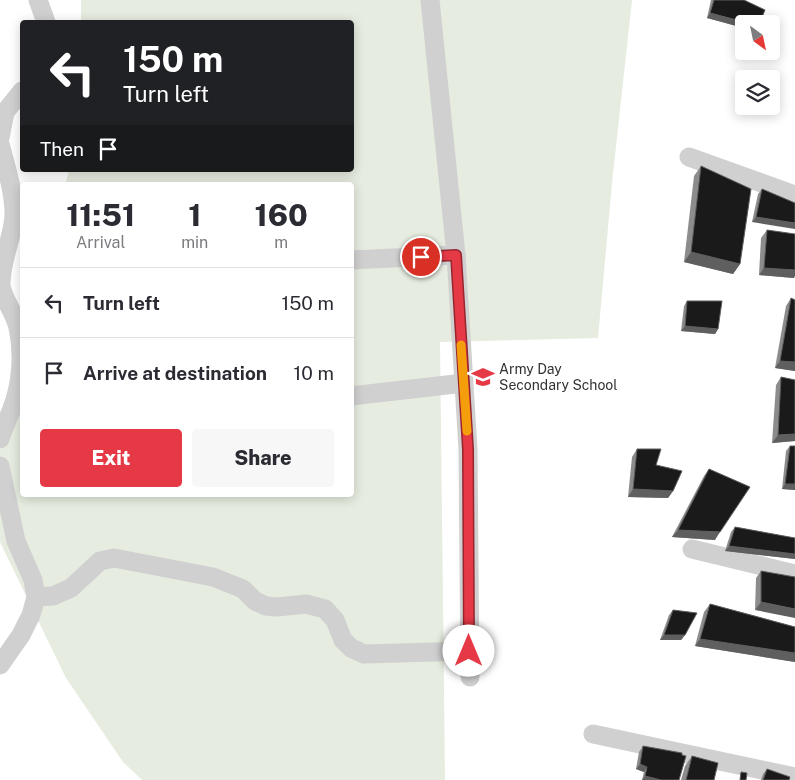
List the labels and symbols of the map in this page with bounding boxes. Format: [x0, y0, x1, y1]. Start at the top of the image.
north arrow [735, 15, 780, 60]
pin [400, 236, 442, 278]
place label: Army Day Secondary School [499, 361, 618, 393]
school or university icon: Army Day Secondary School [470, 364, 496, 390]
position arrow [442, 624, 494, 676]

